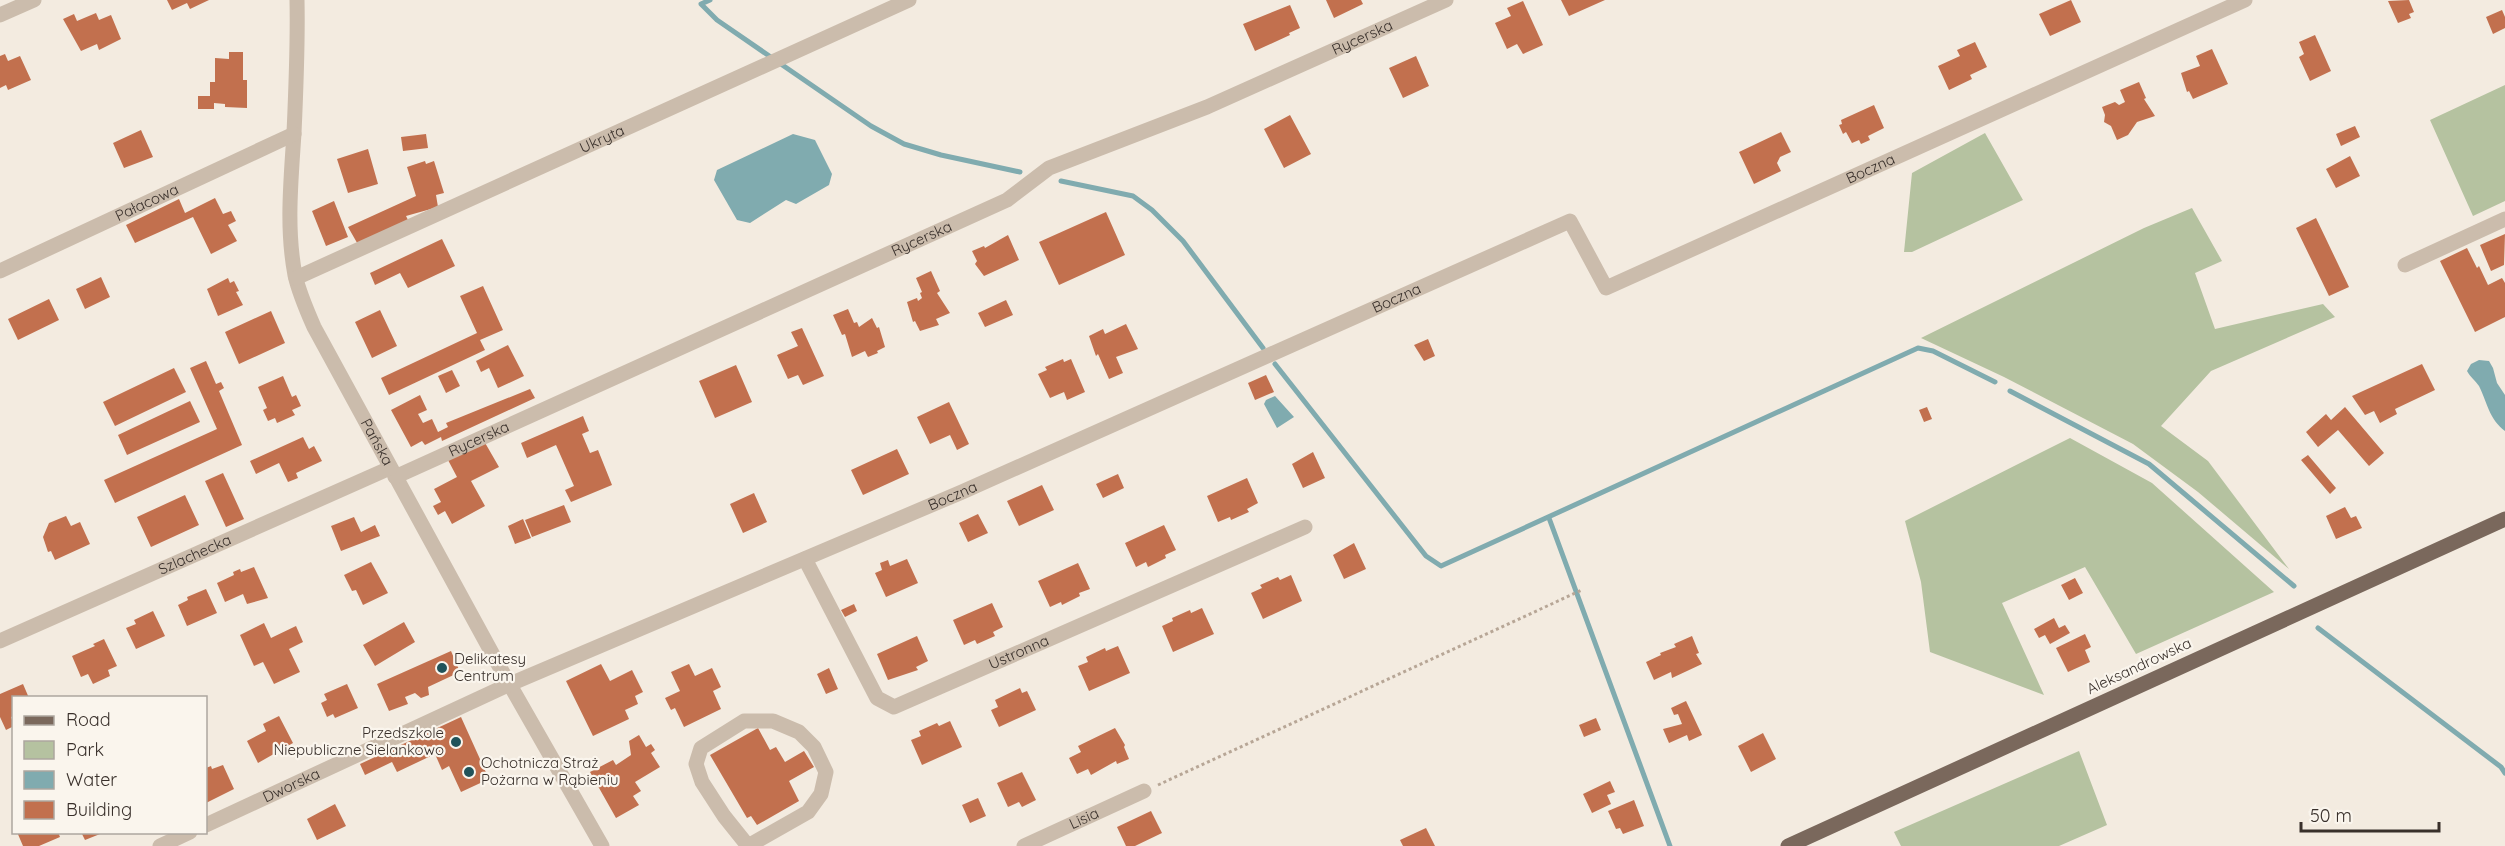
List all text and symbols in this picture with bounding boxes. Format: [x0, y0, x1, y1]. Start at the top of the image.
street label: Rycerska [1329, 15, 1395, 59]
street label: Ukryta [576, 120, 627, 157]
street label: Boczna [1843, 149, 1898, 188]
street label: Pałacowa [112, 179, 181, 225]
street label: Rycerska [888, 216, 955, 260]
street label: Boczna [1369, 279, 1424, 317]
street label: Pańska [357, 415, 398, 469]
street label: Rycerska [445, 417, 512, 461]
street label: Boczna [925, 477, 980, 514]
street label: Szlachecka [155, 530, 234, 579]
street label: Ustronna [986, 630, 1052, 673]
street label: Aleksandrowska [2083, 633, 2194, 698]
place label: Delikatesy Centrum [454, 649, 526, 685]
marker: Delikatesy Centrum [435, 661, 449, 675]
legend [12, 696, 207, 834]
text: Road [66, 708, 111, 731]
place label: Przedszkole Niepubliczne Sielankowo [273, 723, 444, 759]
marker: Przedszkole Niepubliczne Sielankowo [449, 735, 463, 749]
text: Park [66, 738, 104, 761]
place label: Ochotnicza Straż Pożarna w Rąbieniu [481, 753, 619, 789]
street label: Dworska [259, 764, 323, 806]
marker: Ochotnicza Straż Pożarna w Rąbieniu [462, 765, 476, 779]
text: Water [66, 768, 117, 791]
scale bar [2301, 795, 2439, 833]
text: Building [66, 798, 132, 821]
street label: Lisia [1066, 803, 1102, 833]
text: 50 m [2310, 804, 2352, 827]

